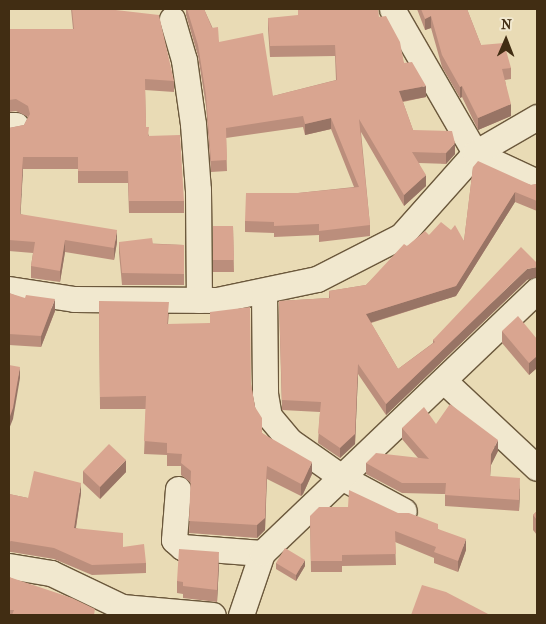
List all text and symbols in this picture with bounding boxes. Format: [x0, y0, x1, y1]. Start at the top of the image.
north arrow [481, 15, 531, 65]
text: N [501, 16, 512, 33]

